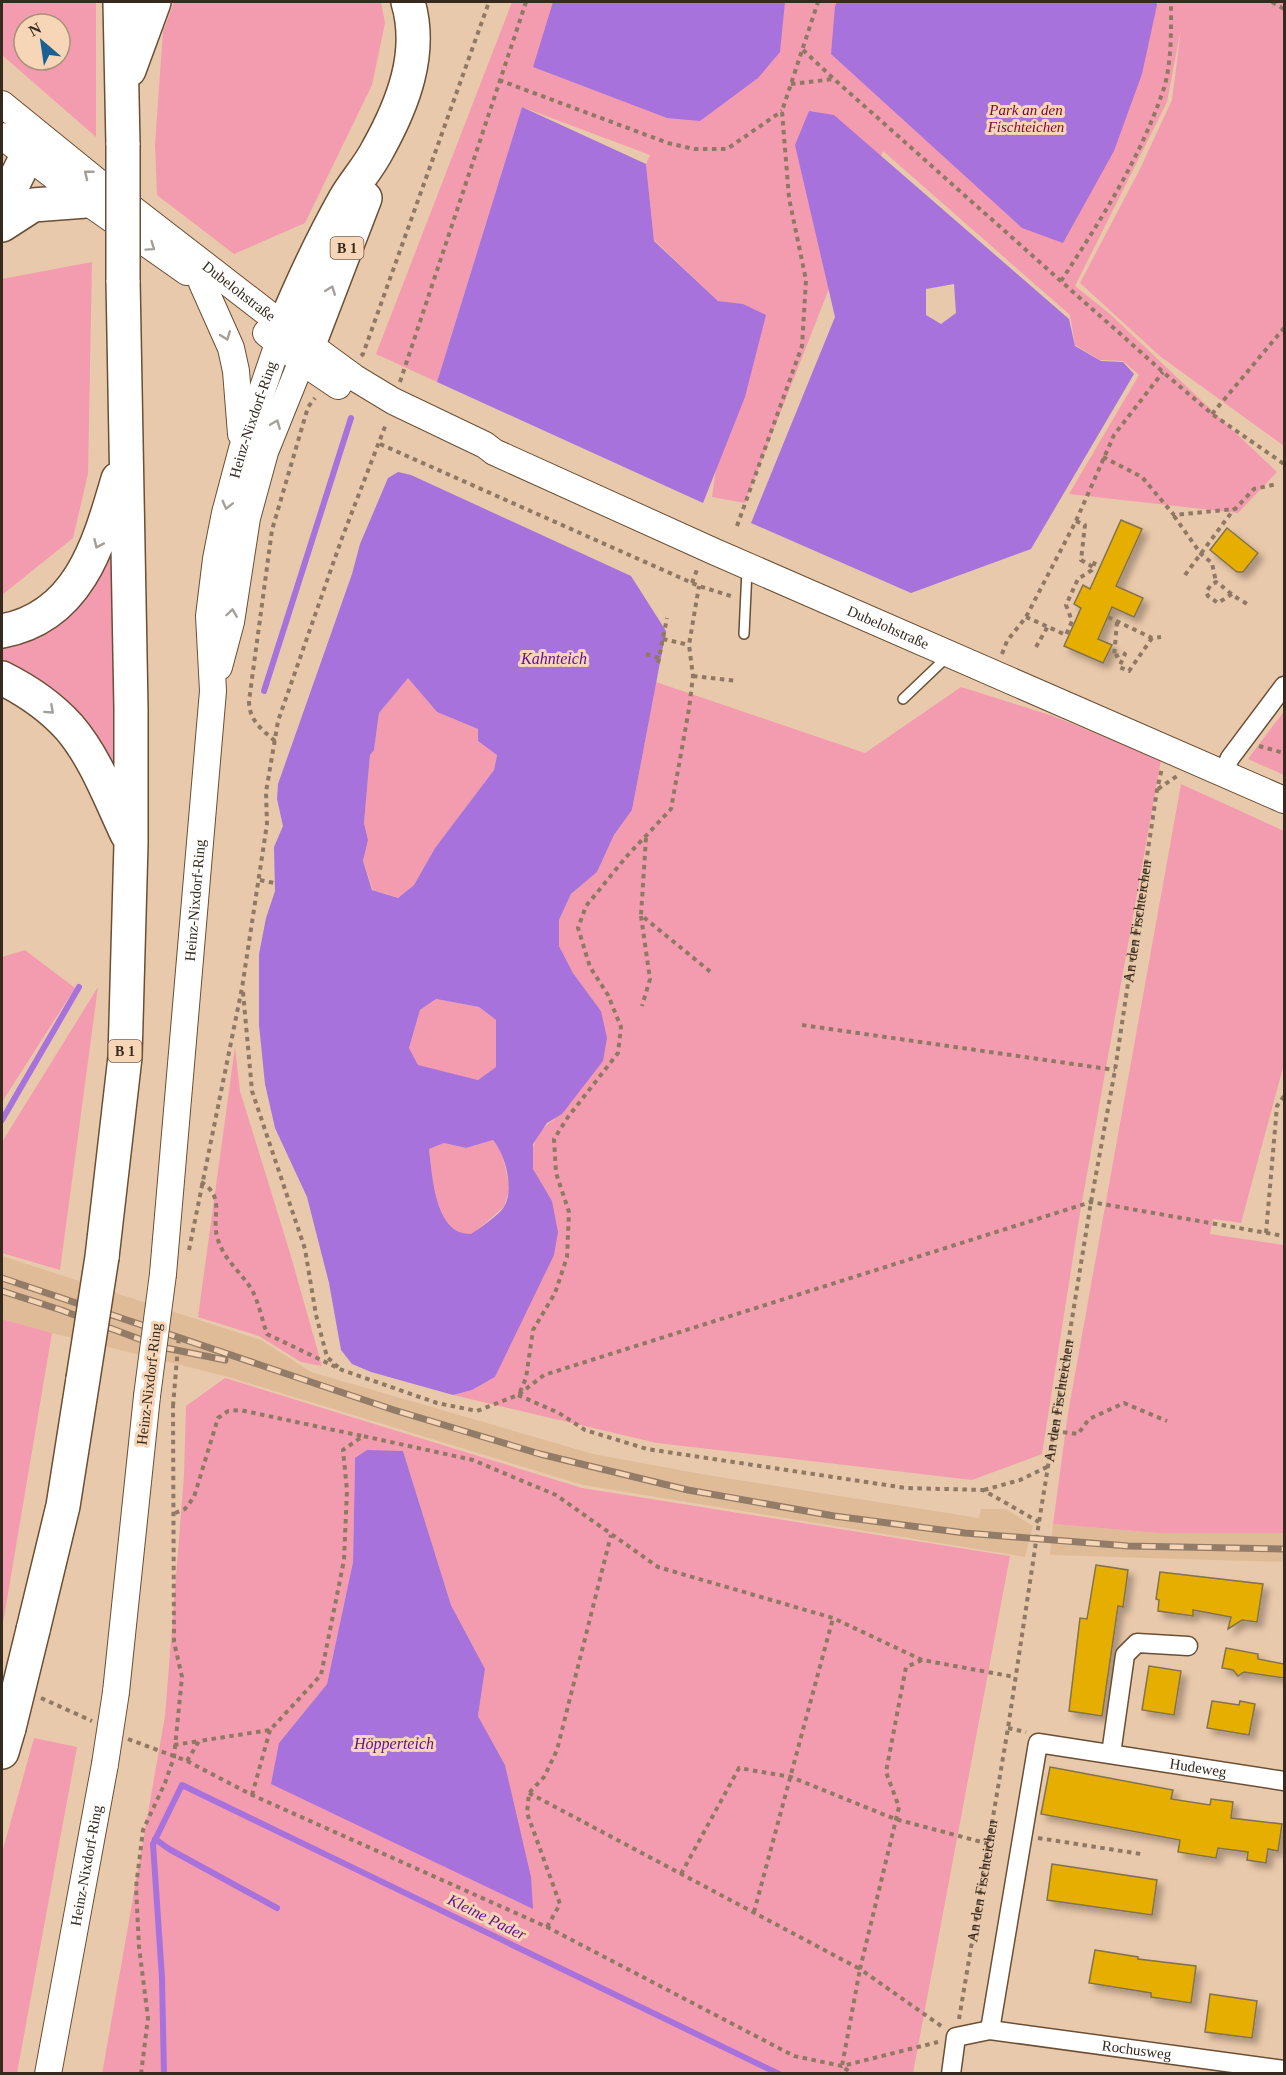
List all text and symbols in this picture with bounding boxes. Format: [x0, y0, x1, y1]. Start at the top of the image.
north arrow [12, 12, 72, 72]
text: N [26, 19, 45, 40]
park label: Park an den Fischteichen [987, 102, 1064, 135]
one-way arrow [84, 171, 95, 182]
road number: B 1 [330, 237, 364, 259]
one-way arrow [145, 239, 156, 250]
street label: Dubelohstraße [199, 258, 279, 324]
one-way arrow [324, 285, 336, 296]
one-way arrow [219, 330, 231, 341]
street label: Heinz-Nixdorf-Ring [227, 358, 280, 480]
one-way arrow [269, 420, 281, 431]
one-way arrow [222, 499, 234, 510]
one-way arrow [93, 538, 105, 549]
street label: Dubelohstraße [845, 602, 932, 652]
one-way arrow [225, 609, 238, 619]
water label: Kahnteich [520, 650, 587, 667]
one-way arrow [43, 703, 54, 714]
street label: Heinz-Nixdorf-Ring [182, 838, 208, 962]
street label: An den Fischteichen [1120, 859, 1154, 984]
road number: B 1 [108, 1040, 142, 1062]
street label: Heinz-Nixdorf-Ring [134, 1322, 164, 1446]
street label: An den Fischteichen [1041, 1338, 1077, 1463]
water label: Höpperteich [353, 1735, 434, 1753]
street label: Hudeweg [1168, 1755, 1228, 1780]
street label: Heinz-Nixdorf-Ring [67, 1803, 105, 1927]
street label: An den Fischteichen [964, 1818, 1000, 1943]
water label: Kleine Pader [444, 1890, 530, 1944]
street label: Rochusweg [1101, 2037, 1173, 2063]

